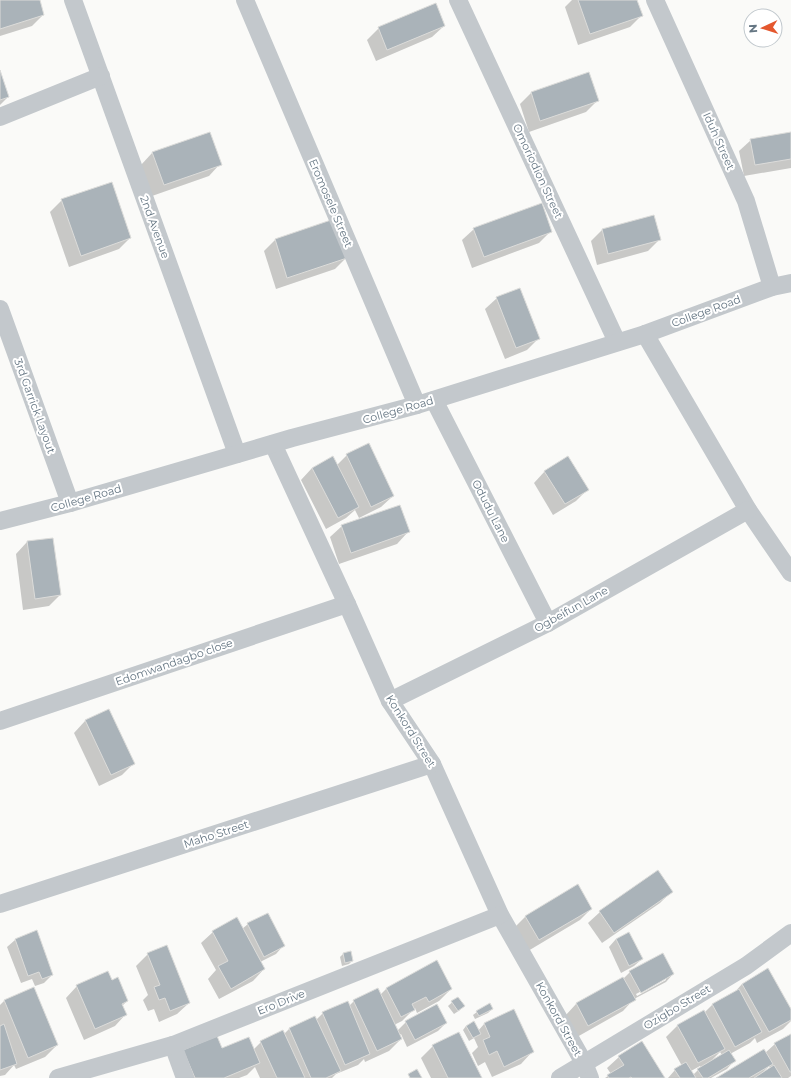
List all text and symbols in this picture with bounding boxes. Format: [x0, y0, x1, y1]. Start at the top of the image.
north arrow [743, 8, 783, 48]
text: N [746, 24, 760, 34]
street label: Iduh Street [700, 110, 738, 173]
street label: Omoriodion Street [510, 121, 566, 221]
street label: Eromosele Street [306, 157, 356, 250]
street label: 2nd Avenue [137, 194, 173, 261]
street label: College Road [669, 292, 743, 330]
street label: 3rd Garrick Layout [11, 356, 59, 456]
street label: College Road [361, 393, 435, 427]
street label: Odudu Lane [469, 477, 513, 545]
street label: College Road [49, 481, 123, 515]
street label: Ogbeifun Lane [532, 583, 611, 635]
street label: Edomwandagbo close [113, 635, 235, 689]
street label: Konkord Street [383, 692, 439, 770]
street label: Maho Street [182, 817, 251, 851]
street label: Konkord Street [533, 979, 585, 1059]
street label: Ozigbo Street [641, 981, 714, 1033]
street label: Ero Drive [255, 986, 307, 1018]

